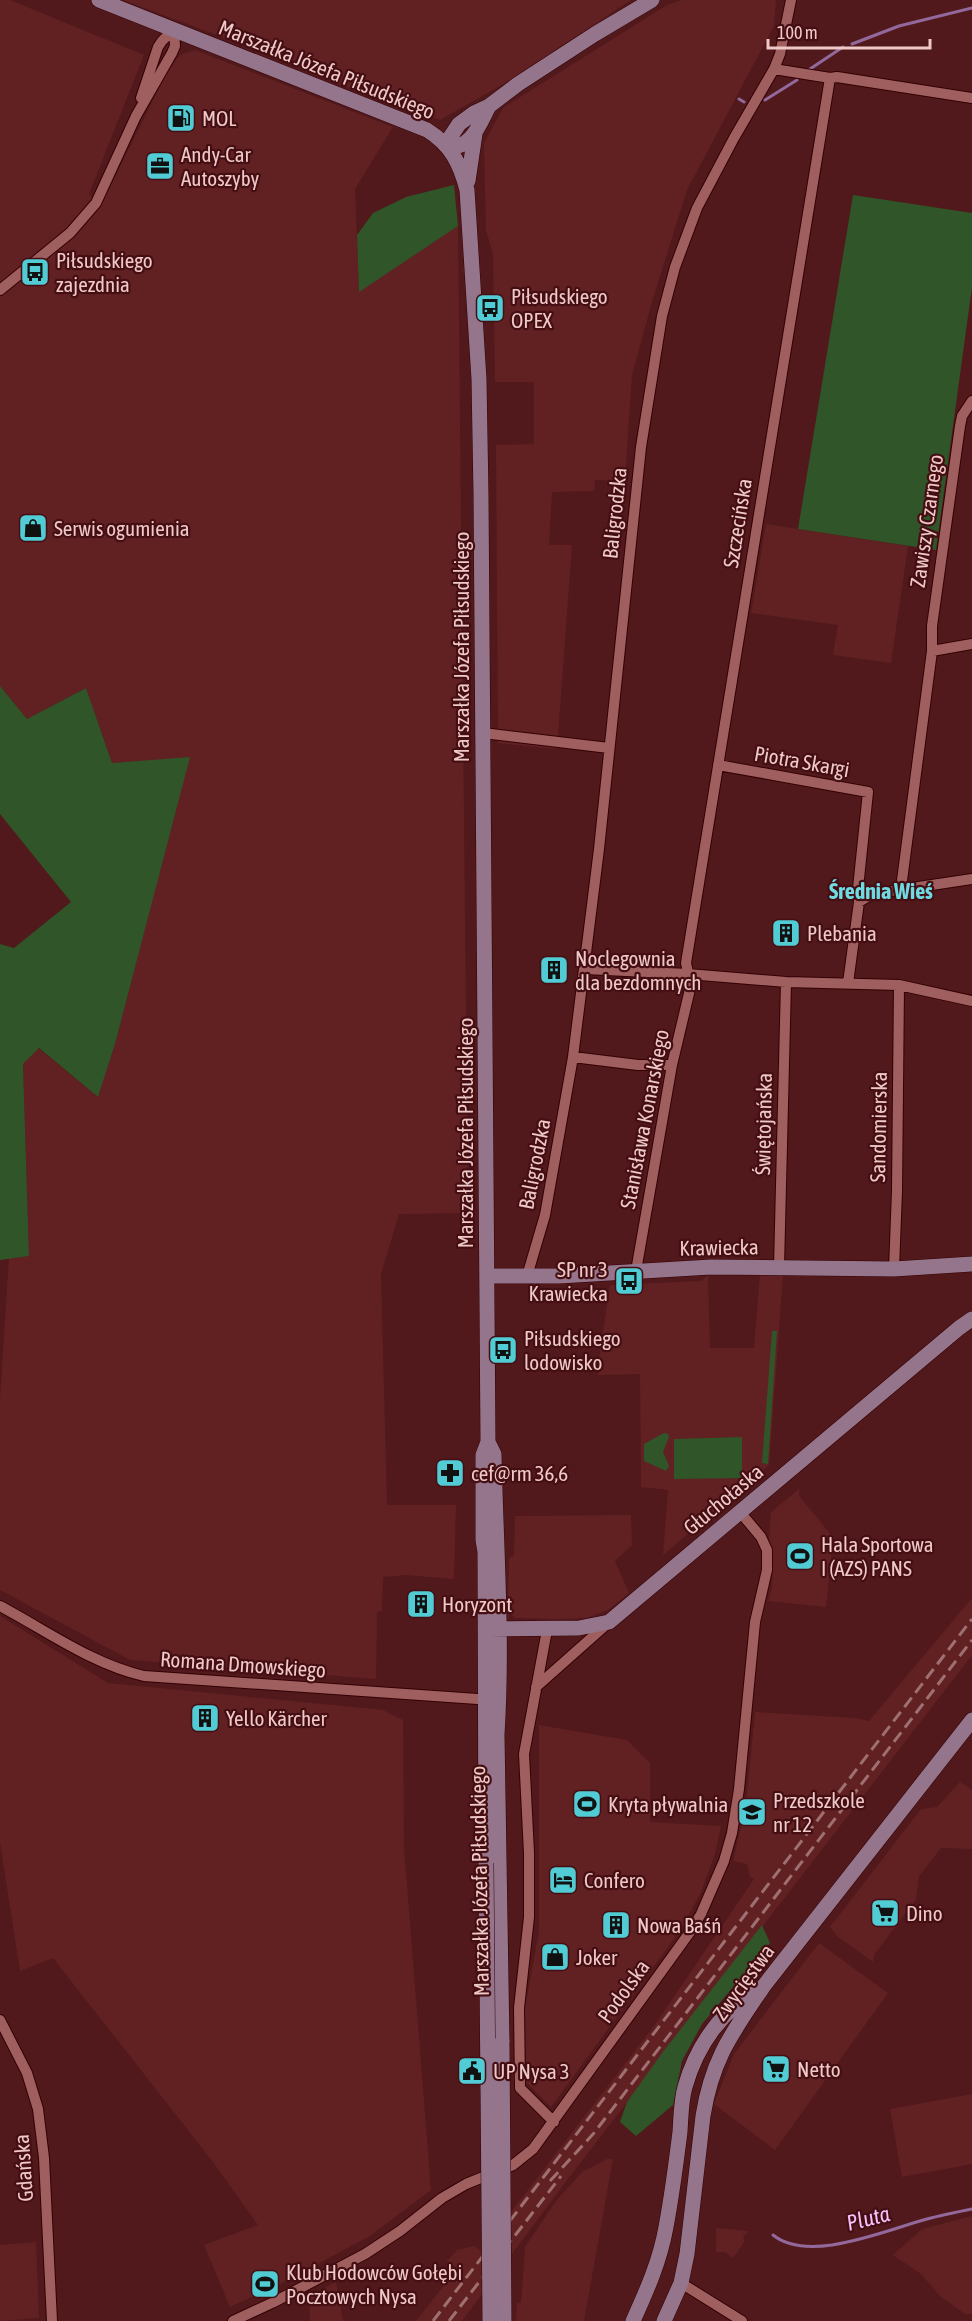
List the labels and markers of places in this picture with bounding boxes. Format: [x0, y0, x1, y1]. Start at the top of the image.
fuel station icon: MOL [165, 102, 197, 134]
place label: MOL [202, 106, 236, 130]
place label: Andy-Car Autoszyby [181, 142, 260, 190]
office icon: Andy-Car Autoszyby [144, 150, 176, 182]
place label: Piłsudskiego zajezdnia [56, 248, 153, 296]
bus stop icon: Piłsudskiego zajezdnia [19, 256, 51, 288]
place label: Piłsudskiego OPEX [511, 284, 608, 332]
bus stop icon: Piłsudskiego OPEX [474, 292, 506, 324]
shop icon: Serwis ogumienia [17, 512, 49, 544]
place label: Serwis ogumienia [54, 516, 190, 540]
building icon: Plebania [770, 917, 802, 949]
place label: Plebania [807, 921, 877, 945]
place label: Noclegownia dla bezdomnych [575, 946, 702, 994]
building icon: Noclegownia dla bezdomnych [538, 954, 570, 986]
place label: SP nr 3 Krawiecka [529, 1257, 608, 1305]
bus stop icon: SP nr 3 Krawiecka [613, 1265, 645, 1297]
place label: Piłsudskiego lodowisko [524, 1326, 621, 1374]
bus stop icon: Piłsudskiego lodowisko [487, 1334, 519, 1366]
pharmacy icon: cef@rm 36,6 [434, 1457, 466, 1489]
place label: cef@rm 36,6 [471, 1461, 568, 1485]
place label: Hala Sportowa I (AZS) PANS [821, 1532, 933, 1580]
sports icon: Hala Sportowa I (AZS) PANS [784, 1540, 816, 1572]
building icon: Horyzont [405, 1588, 437, 1620]
place label: Horyzont [442, 1592, 512, 1616]
building icon: Yello Kärcher [189, 1702, 221, 1734]
place label: Yello Kärcher [226, 1706, 328, 1730]
sports icon: Kryta pływalnia [571, 1788, 603, 1820]
place label: Przedszkole nr 12 [773, 1788, 865, 1836]
place label: Kryta pływalnia [608, 1792, 728, 1816]
school or university icon: Przedszkole nr 12 [736, 1796, 768, 1828]
hotel icon: Confero [547, 1864, 579, 1896]
place label: Confero [584, 1868, 645, 1892]
supermarket icon: Dino [869, 1897, 901, 1929]
place label: Dino [906, 1901, 943, 1925]
building icon: Nowa Baśń [600, 1909, 632, 1941]
place label: Nowa Baśń [637, 1913, 721, 1937]
shop icon: Joker [539, 1941, 571, 1973]
place label: Joker [576, 1945, 618, 1969]
supermarket icon: Netto [760, 2053, 792, 2085]
public building icon: UP Nysa 3 [456, 2055, 488, 2087]
place label: Netto [797, 2057, 841, 2081]
place label: UP Nysa 3 [493, 2059, 570, 2083]
place label: Klub Hodowców Gołębi Pocztowych Nysa [286, 2260, 462, 2308]
sports icon: Klub Hodowców Gołębi Pocztowych Nysa [249, 2268, 281, 2300]

